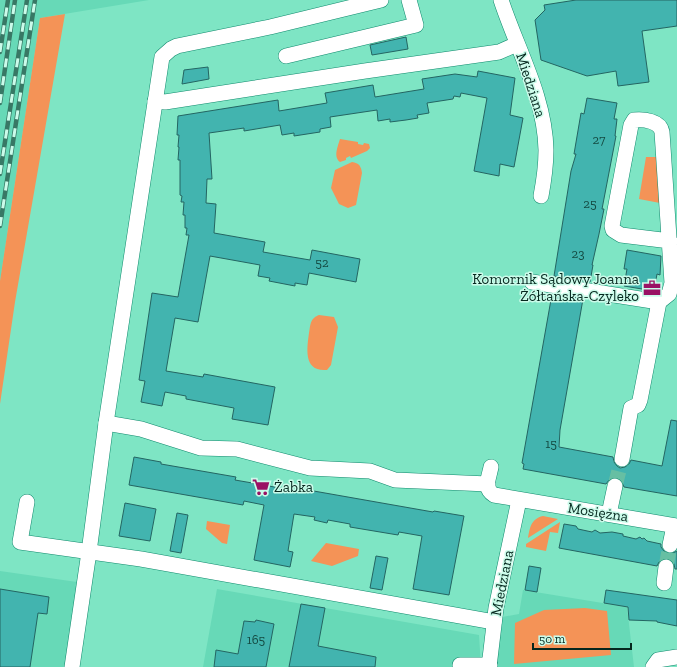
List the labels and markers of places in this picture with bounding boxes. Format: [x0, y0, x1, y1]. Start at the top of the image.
place label: Komornik Sądowy Joanna Żółtańska-Czyleko [472, 270, 639, 305]
office icon: Komornik Sądowy Joanna Żółtańska-Czyleko [642, 278, 662, 298]
supermarket icon: Żabka [251, 477, 271, 497]
place label: Żabka [274, 478, 313, 496]

